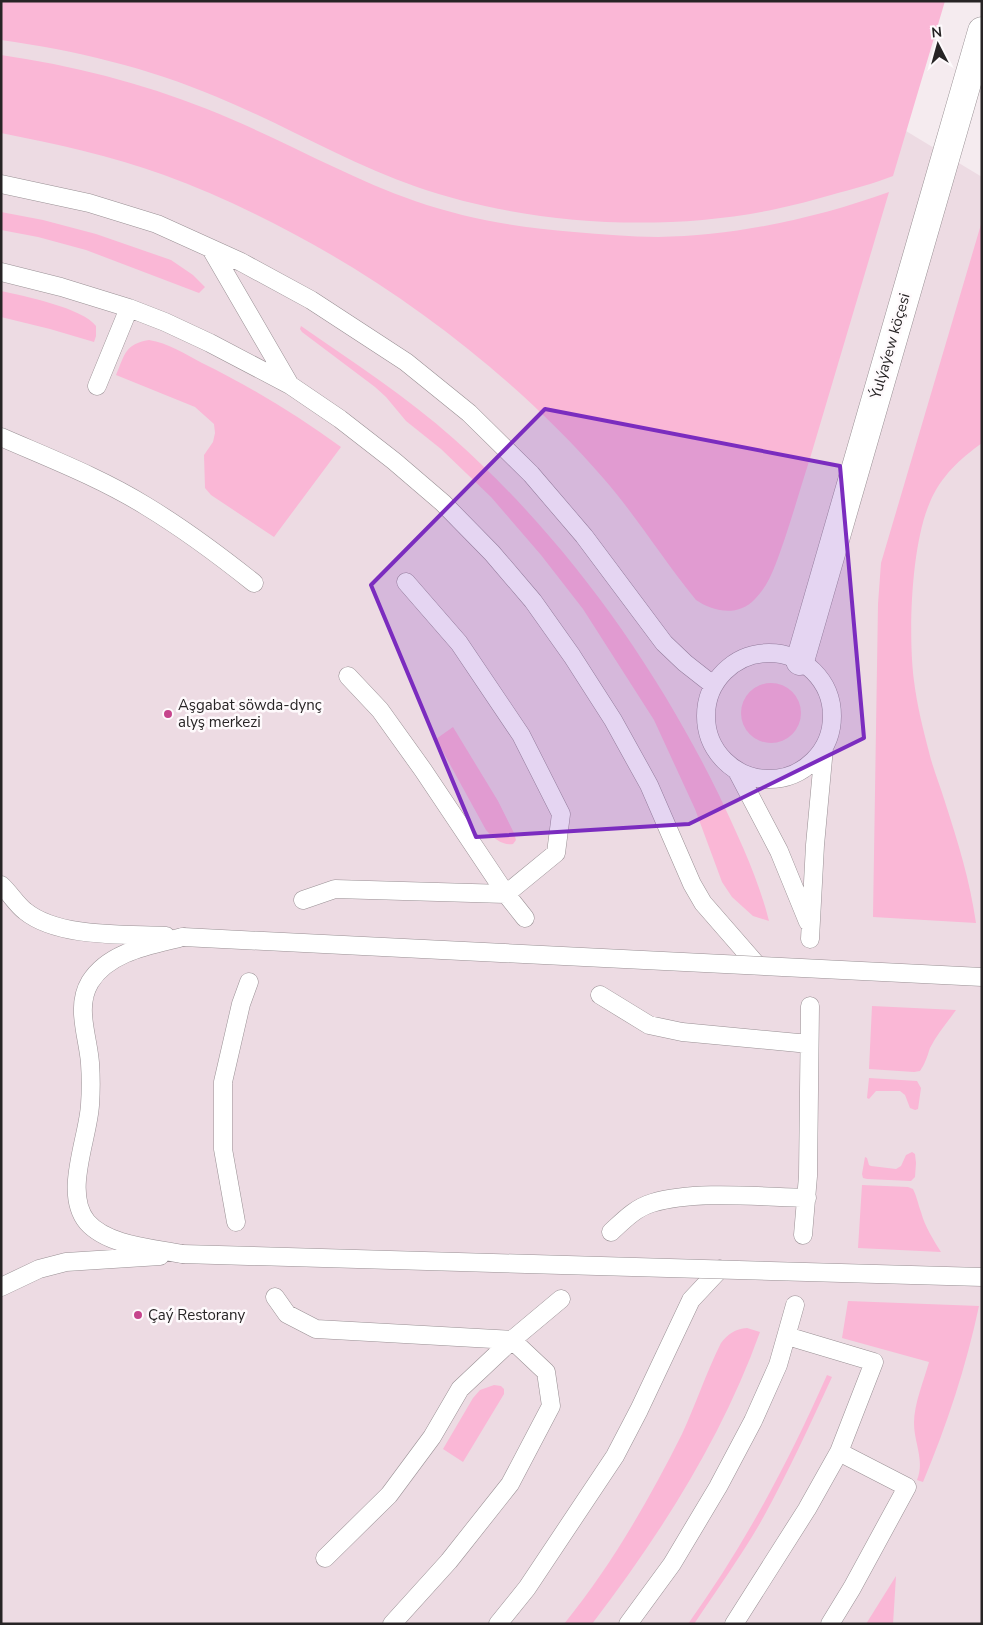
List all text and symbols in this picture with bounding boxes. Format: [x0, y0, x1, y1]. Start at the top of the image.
north arrow [913, 20, 963, 70]
text: N [930, 23, 943, 43]
street label: Ýulýaýew köçesi [865, 291, 915, 402]
place label: Aşgabat söwda-dynç alyş merkezi [178, 695, 322, 732]
marker: Aşgabat söwda-dynç alyş merkezi [162, 708, 174, 720]
place label: Çaý Restorany [148, 1305, 245, 1325]
marker: Çaý Restorany [132, 1309, 144, 1321]

